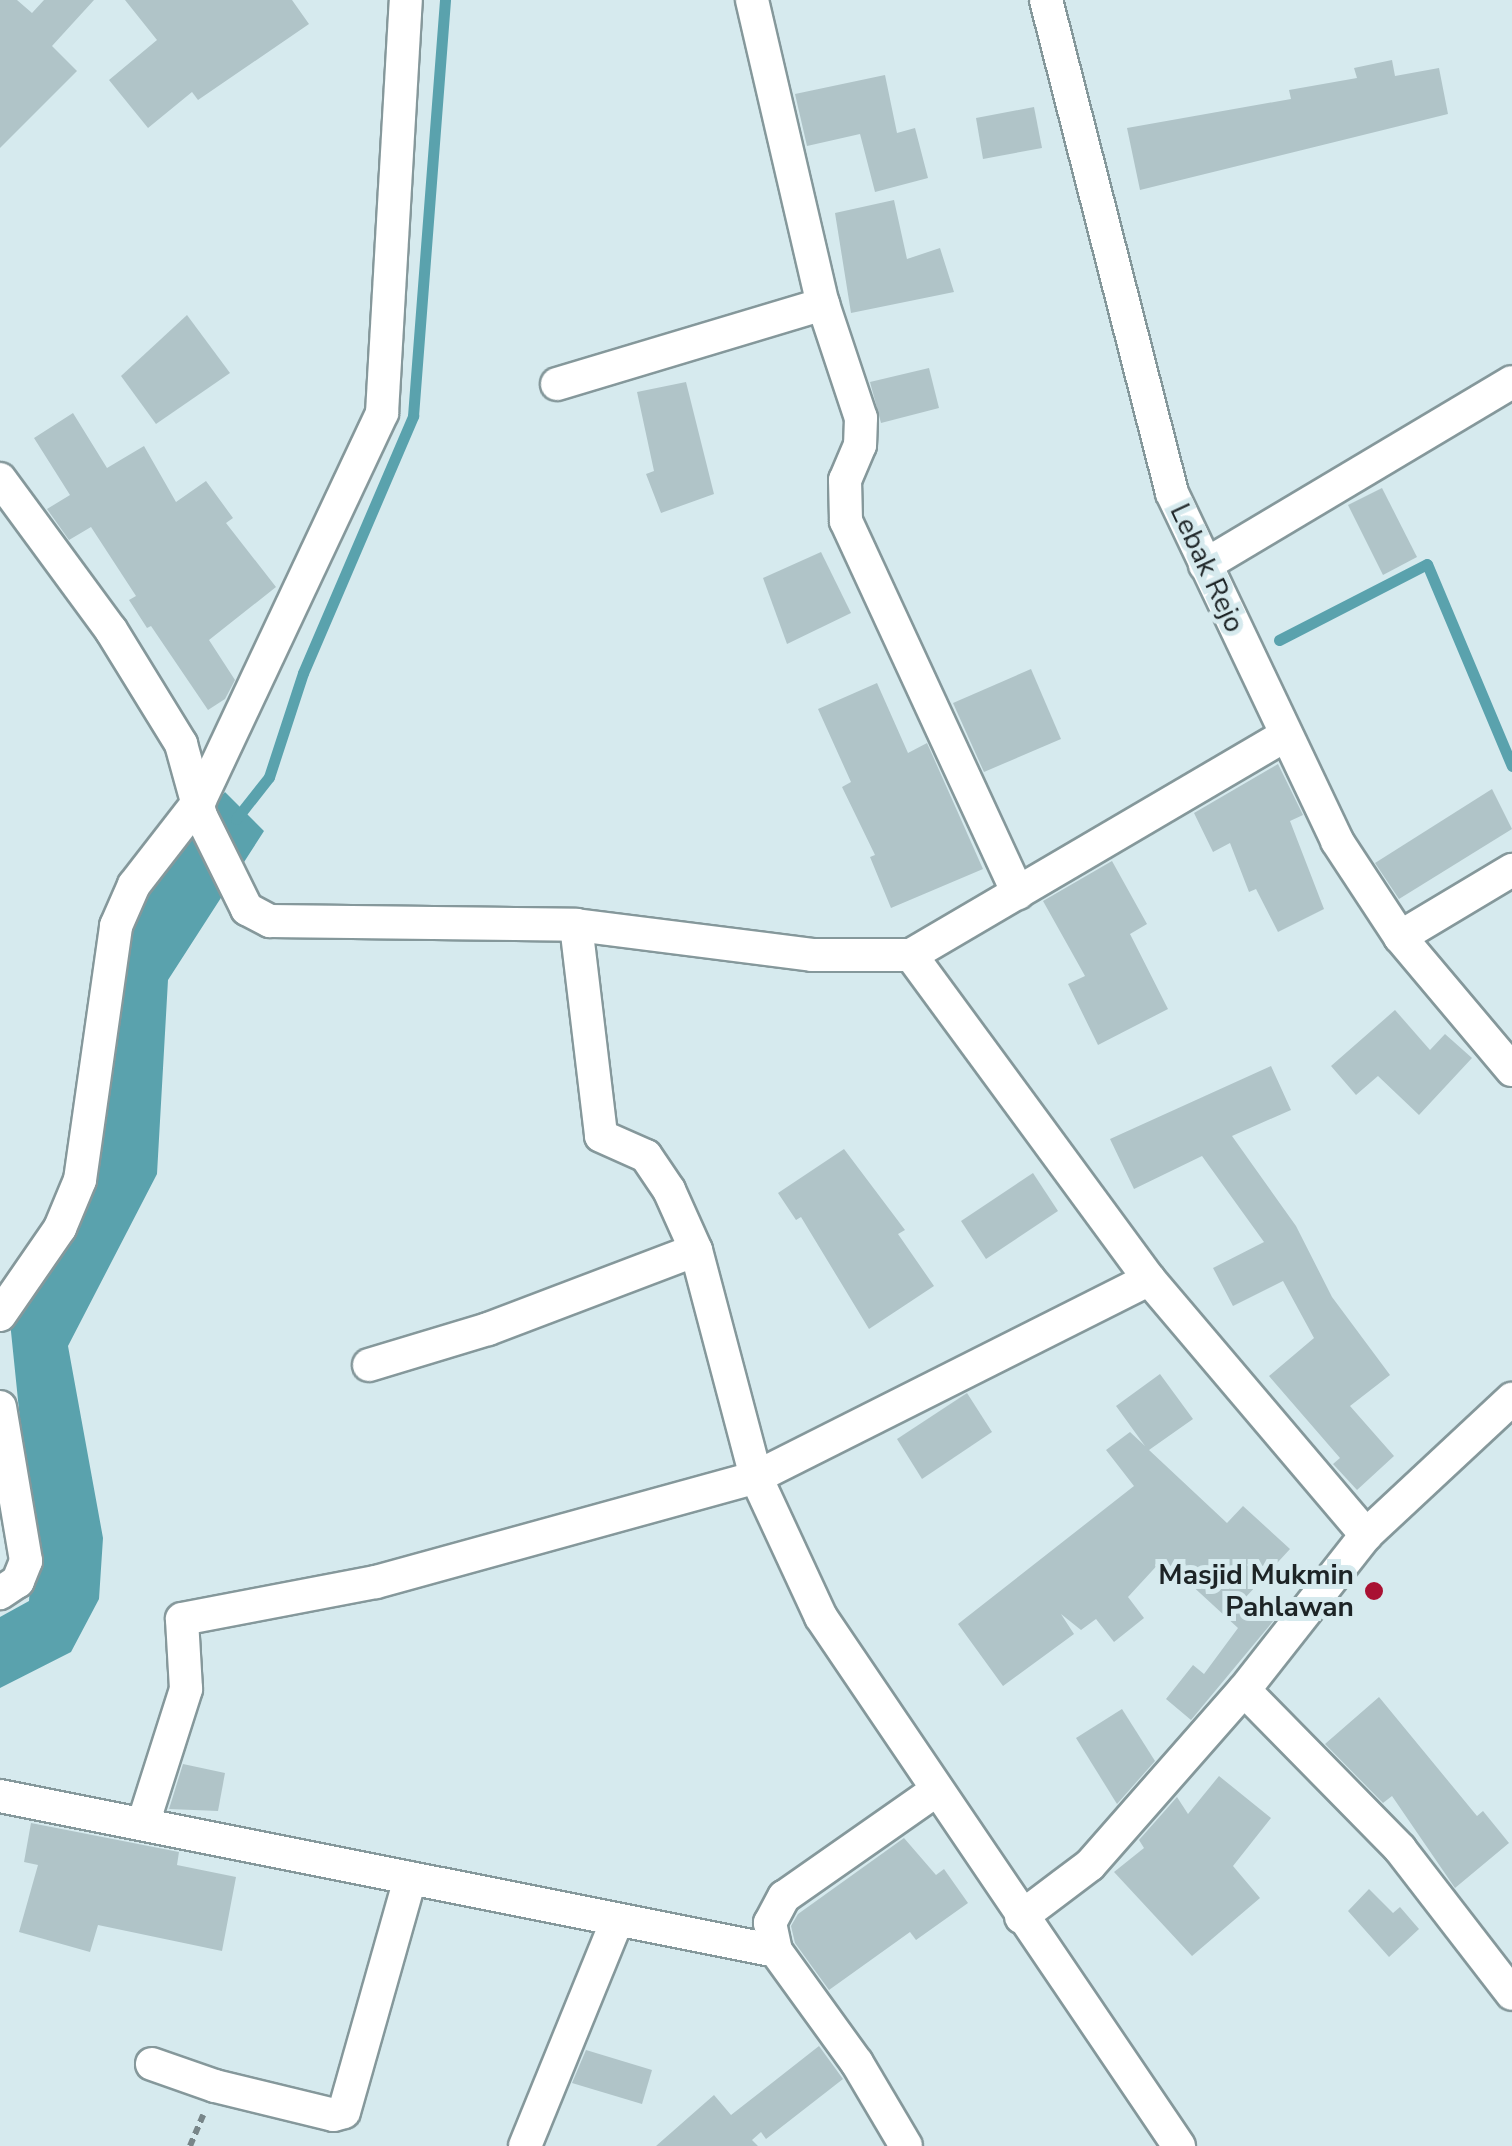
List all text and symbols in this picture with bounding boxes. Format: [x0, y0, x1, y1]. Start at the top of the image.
street label: Lebak Rejo [1163, 498, 1251, 638]
place label: Masjid Mukmin Pahlawan [1158, 1558, 1354, 1624]
marker: Masjid Mukmin Pahlawan [1363, 1580, 1385, 1602]

